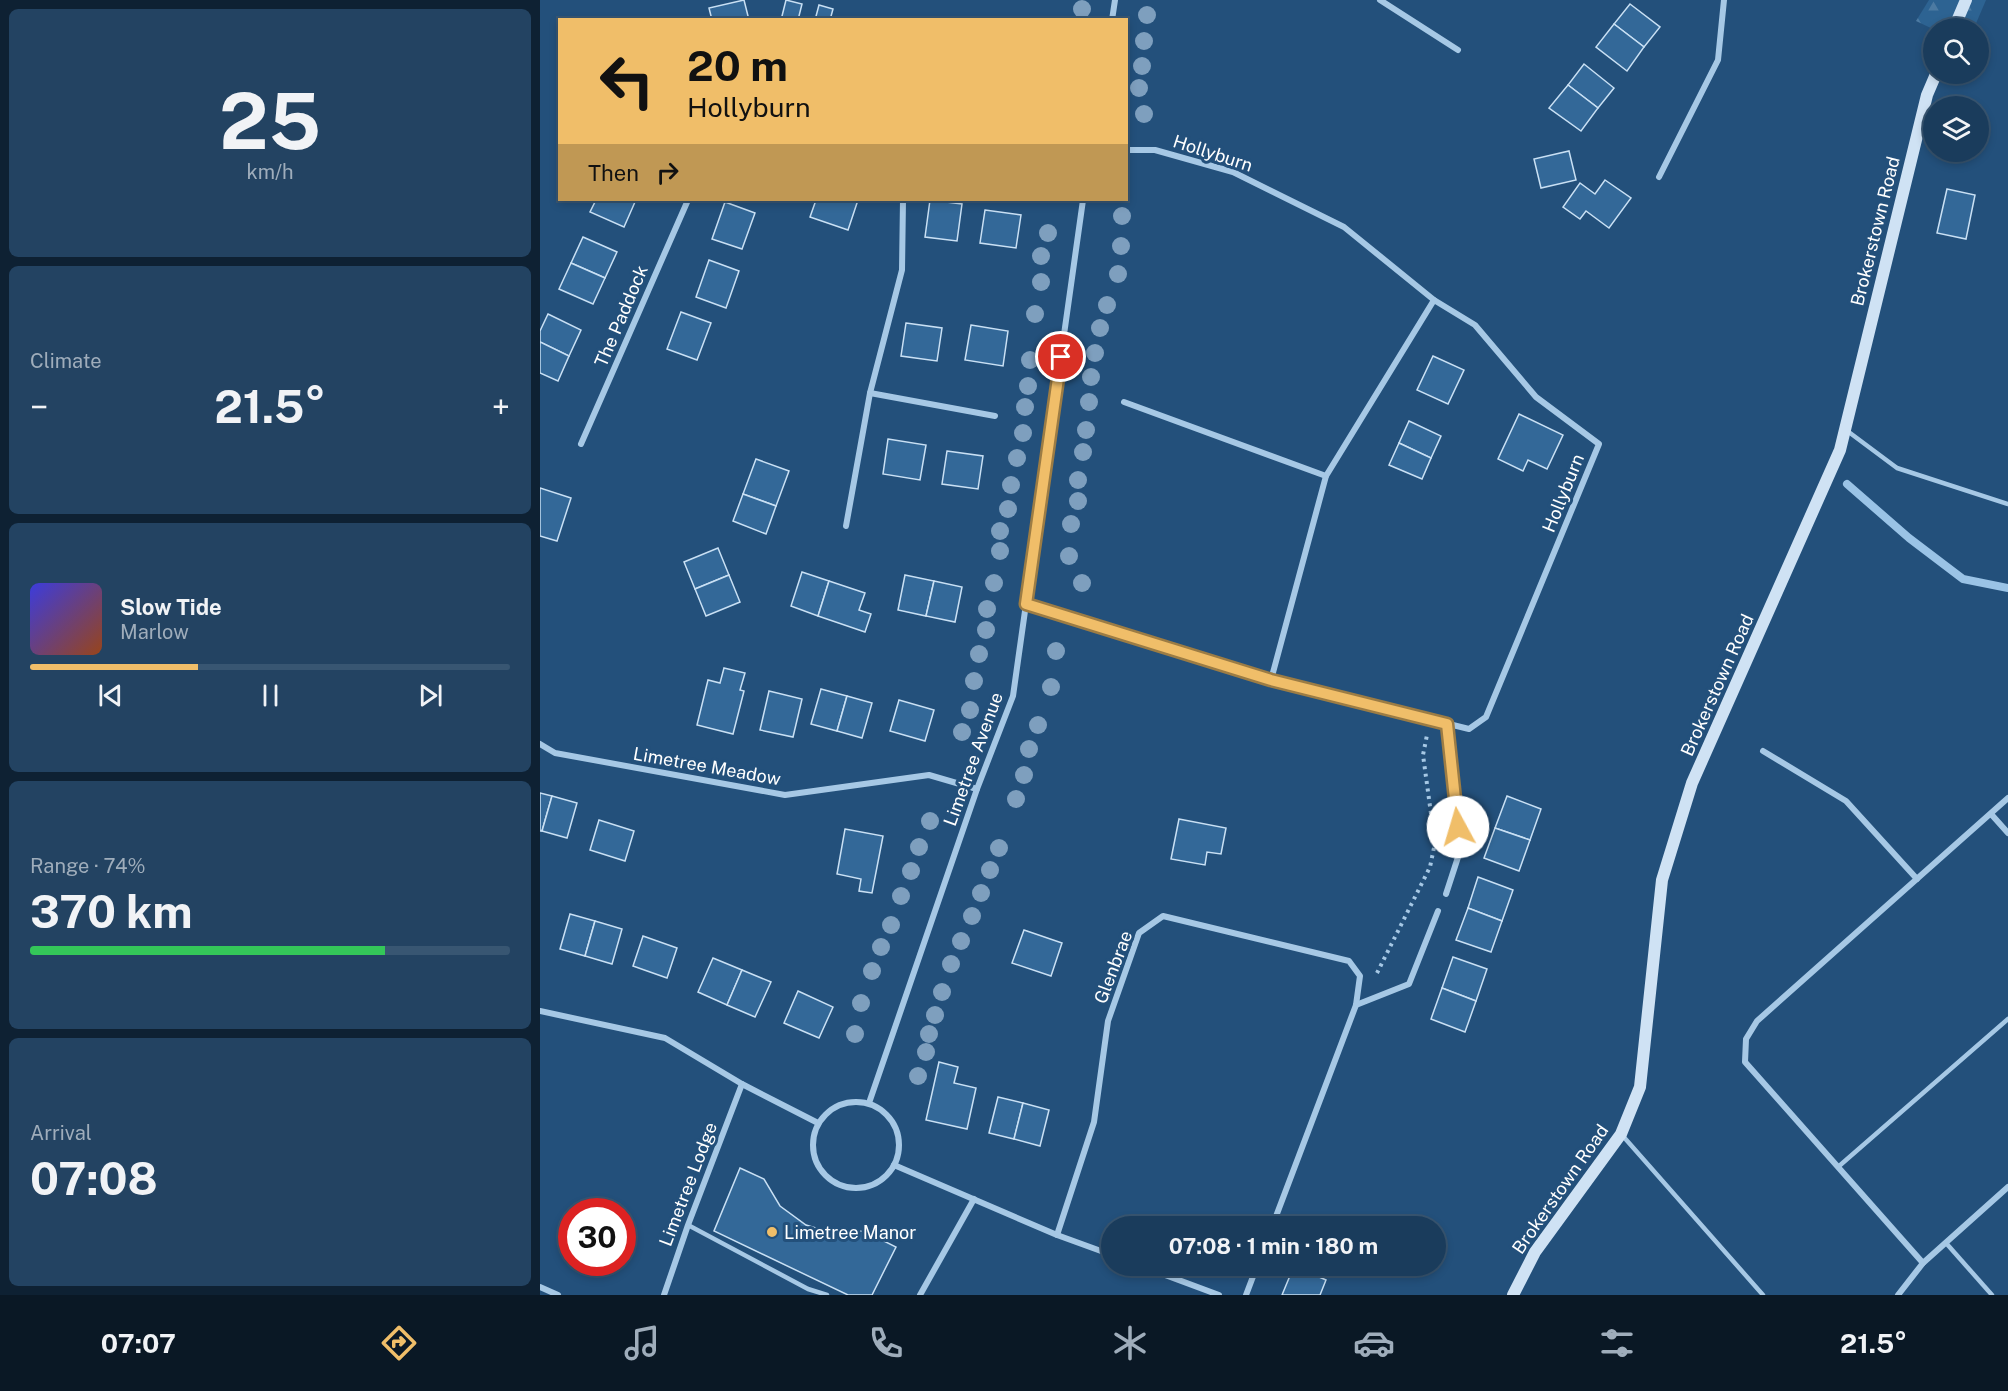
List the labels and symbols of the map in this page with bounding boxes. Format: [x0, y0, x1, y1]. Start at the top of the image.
street label: Hollyburn [1171, 130, 1255, 176]
street label: Brokerstown Road [1846, 154, 1904, 308]
street label: The Paddock [590, 262, 652, 370]
pin [1035, 331, 1086, 382]
street label: Hollyburn [1538, 451, 1588, 535]
street label: Brokerstown Road [1676, 611, 1758, 759]
street label: Limetree Avenue [939, 689, 1007, 829]
street label: Limetree Meadow [632, 743, 782, 789]
position arrow [1426, 795, 1490, 859]
street label: Glenbrae [1090, 928, 1136, 1006]
street label: Limetree Lodge [655, 1119, 721, 1249]
street label: Brokerstown Road [1507, 1120, 1613, 1258]
speed limit sign: 30 [558, 1198, 636, 1276]
place label: Limetree Manor [784, 1222, 916, 1243]
marker: Limetree Manor [765, 1225, 779, 1239]

